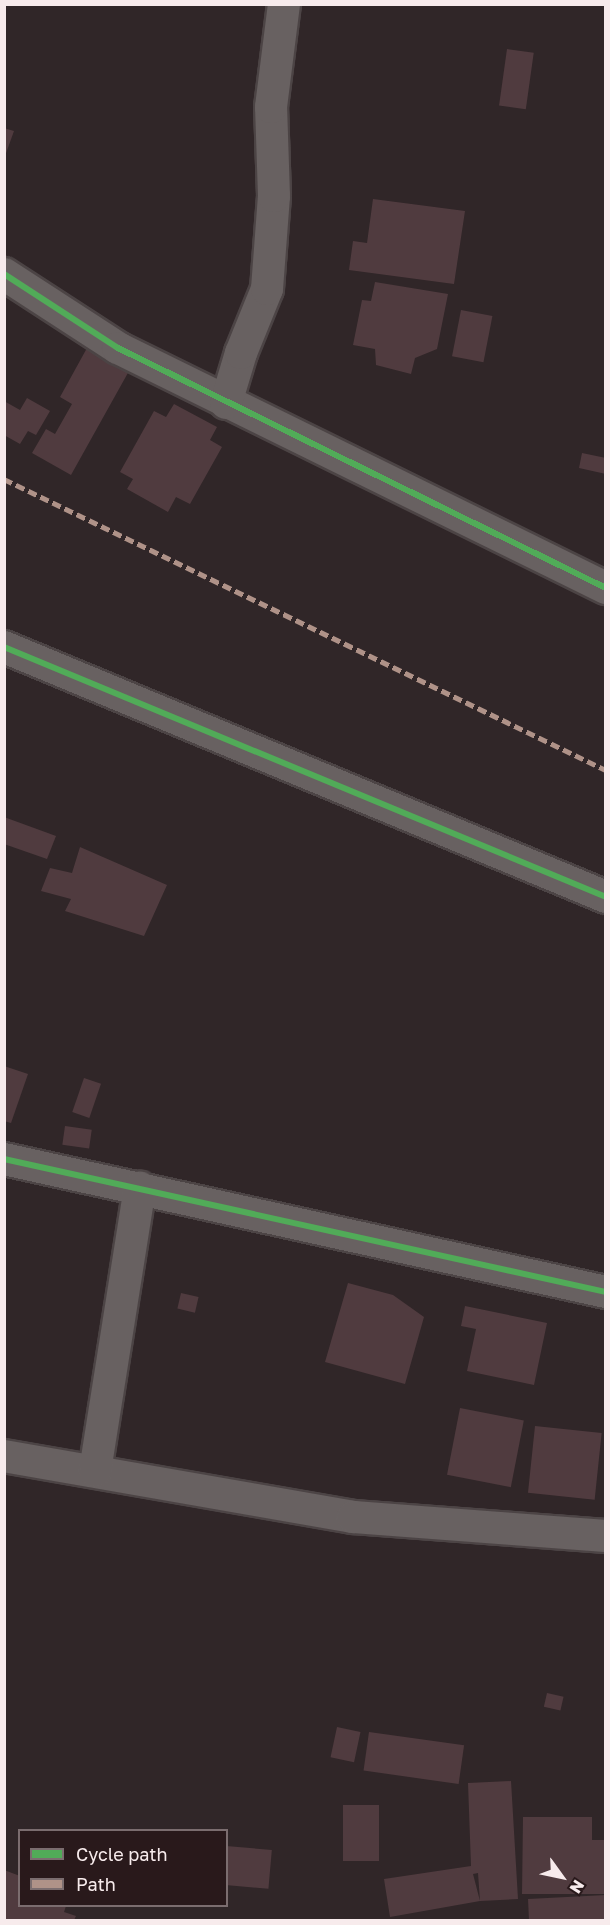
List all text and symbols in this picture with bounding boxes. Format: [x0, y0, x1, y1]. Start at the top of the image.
legend [18, 1829, 228, 1907]
text: Cycle path [76, 1843, 168, 1865]
north arrow [532, 1847, 592, 1907]
text: Path [76, 1873, 116, 1895]
text: N [565, 1876, 589, 1897]

